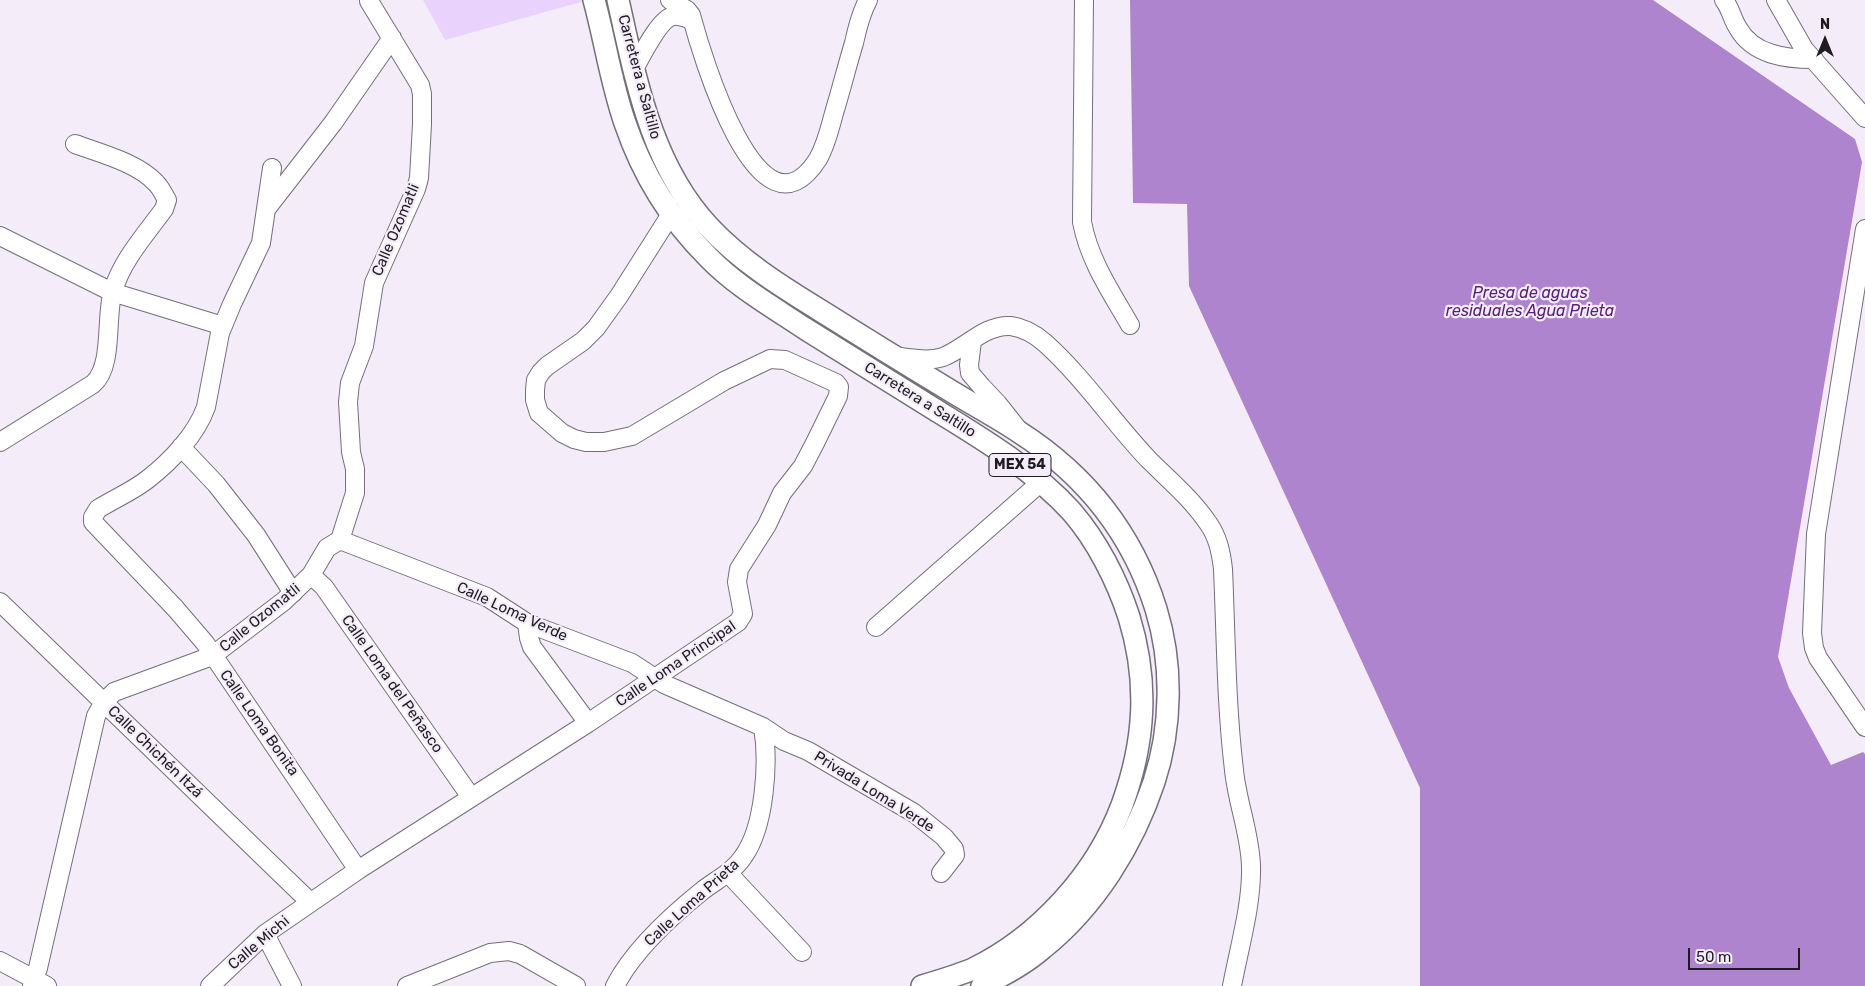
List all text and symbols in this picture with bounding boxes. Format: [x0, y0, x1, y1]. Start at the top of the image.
street label: Carretera a Saltillo [614, 13, 664, 141]
north arrow [1800, 15, 1850, 65]
text: N [1820, 16, 1830, 33]
street label: Calle Ozomatli [368, 181, 424, 279]
water label: Presa de aguas residuales Agua Prieta [1446, 283, 1614, 321]
street label: Carretera a Saltillo [861, 358, 979, 442]
road number: MEX 54 [989, 454, 1051, 476]
street label: Calle Loma Verde [454, 578, 570, 646]
street label: Calle Ozomatli [216, 580, 304, 656]
street label: Calle Loma del Peñasco [338, 612, 446, 756]
street label: Calle Loma Principal [613, 617, 739, 711]
street label: Calle Loma Bonita [216, 667, 302, 779]
street label: Calle Chichén Itzá [104, 702, 206, 802]
street label: Privada Loma Verde [810, 748, 938, 836]
street label: Calle Loma Prieta [641, 856, 743, 950]
street label: Calle Michi [225, 912, 293, 974]
scale bar [1690, 938, 1802, 970]
text: 50 m [1696, 948, 1731, 966]

